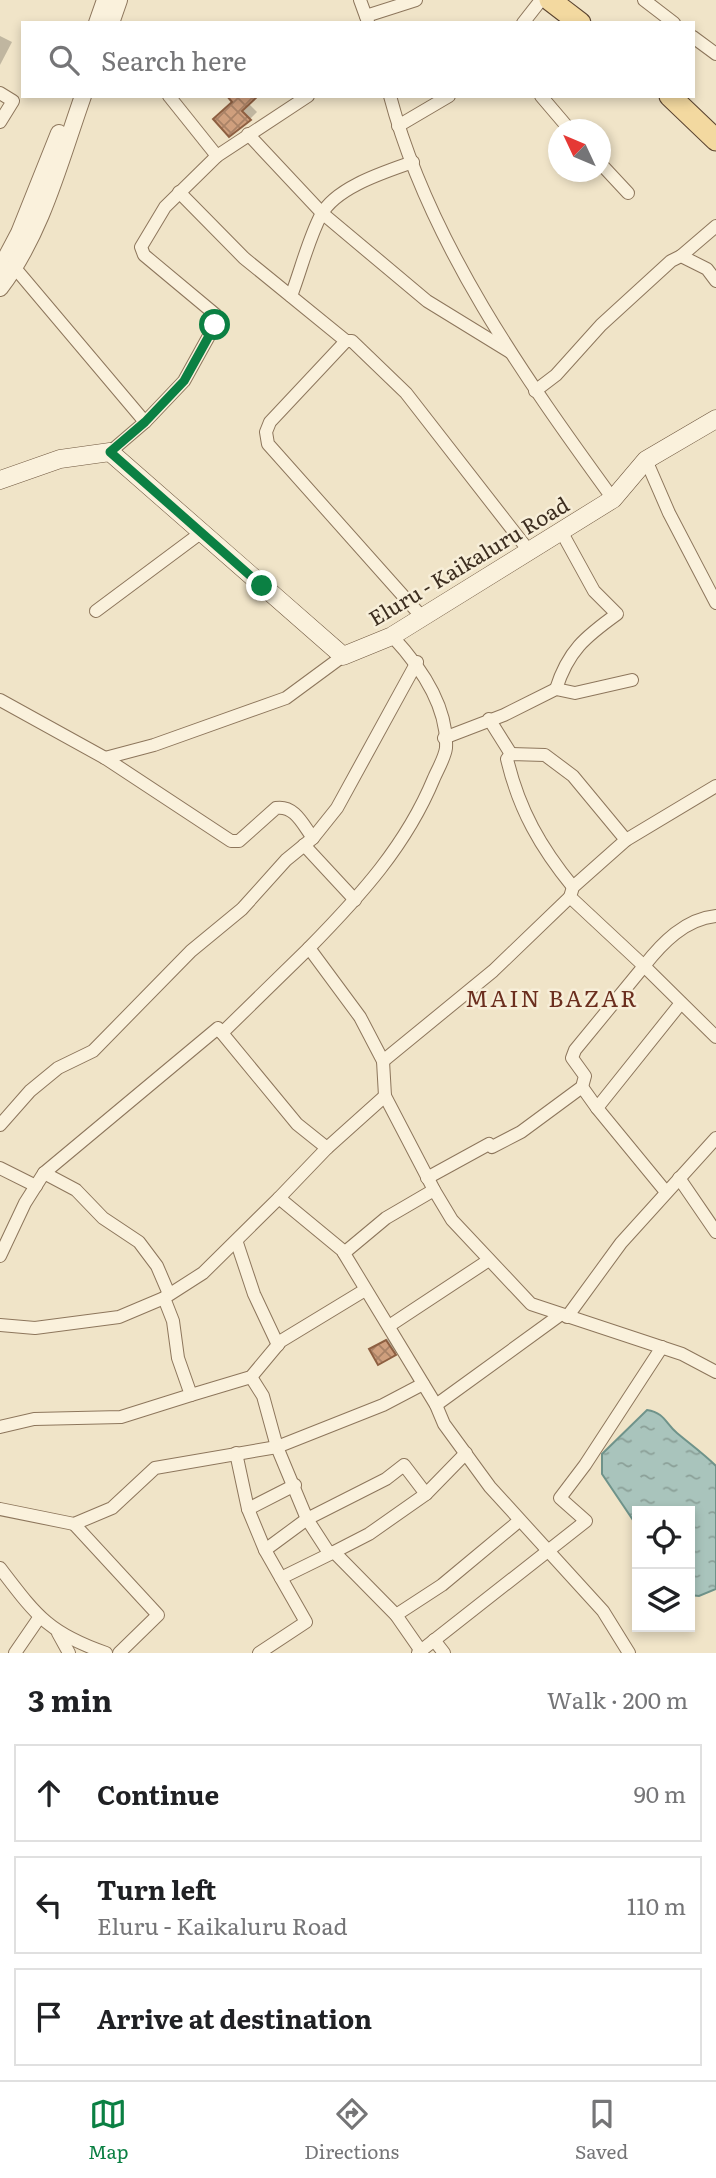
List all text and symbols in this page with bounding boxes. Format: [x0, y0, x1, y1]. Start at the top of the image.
search box [21, 21, 695, 98]
text: Search here [101, 40, 247, 79]
icon: search [45, 41, 83, 79]
north arrow [548, 119, 611, 182]
route start [199, 309, 230, 340]
street label: Eluru - Kaikaluru Road [362, 488, 574, 632]
route end [246, 570, 277, 601]
district label: MAIN BAZAR [465, 980, 639, 1014]
map controls [632, 1506, 695, 1632]
button: locate [632, 1506, 695, 1569]
button: layers [632, 1569, 695, 1632]
text: 3 min [28, 1677, 112, 1721]
text: Walk · 200 m [547, 1682, 688, 1716]
icon: ahead [30, 1774, 68, 1812]
text: Continue [97, 1774, 219, 1813]
text: 90 m [634, 1776, 686, 1810]
text: Turn left [97, 1869, 216, 1908]
icon: left [30, 1886, 68, 1924]
text: 110 m [627, 1888, 686, 1922]
text: Eluru - Kaikaluru Road [97, 1908, 348, 1942]
icon: arrive [30, 1998, 68, 2036]
text: Arrive at destination [97, 1998, 372, 2037]
tab: Map [88, 2095, 128, 2165]
tab: Directions [304, 2095, 399, 2165]
tab: Saved [575, 2095, 628, 2165]

